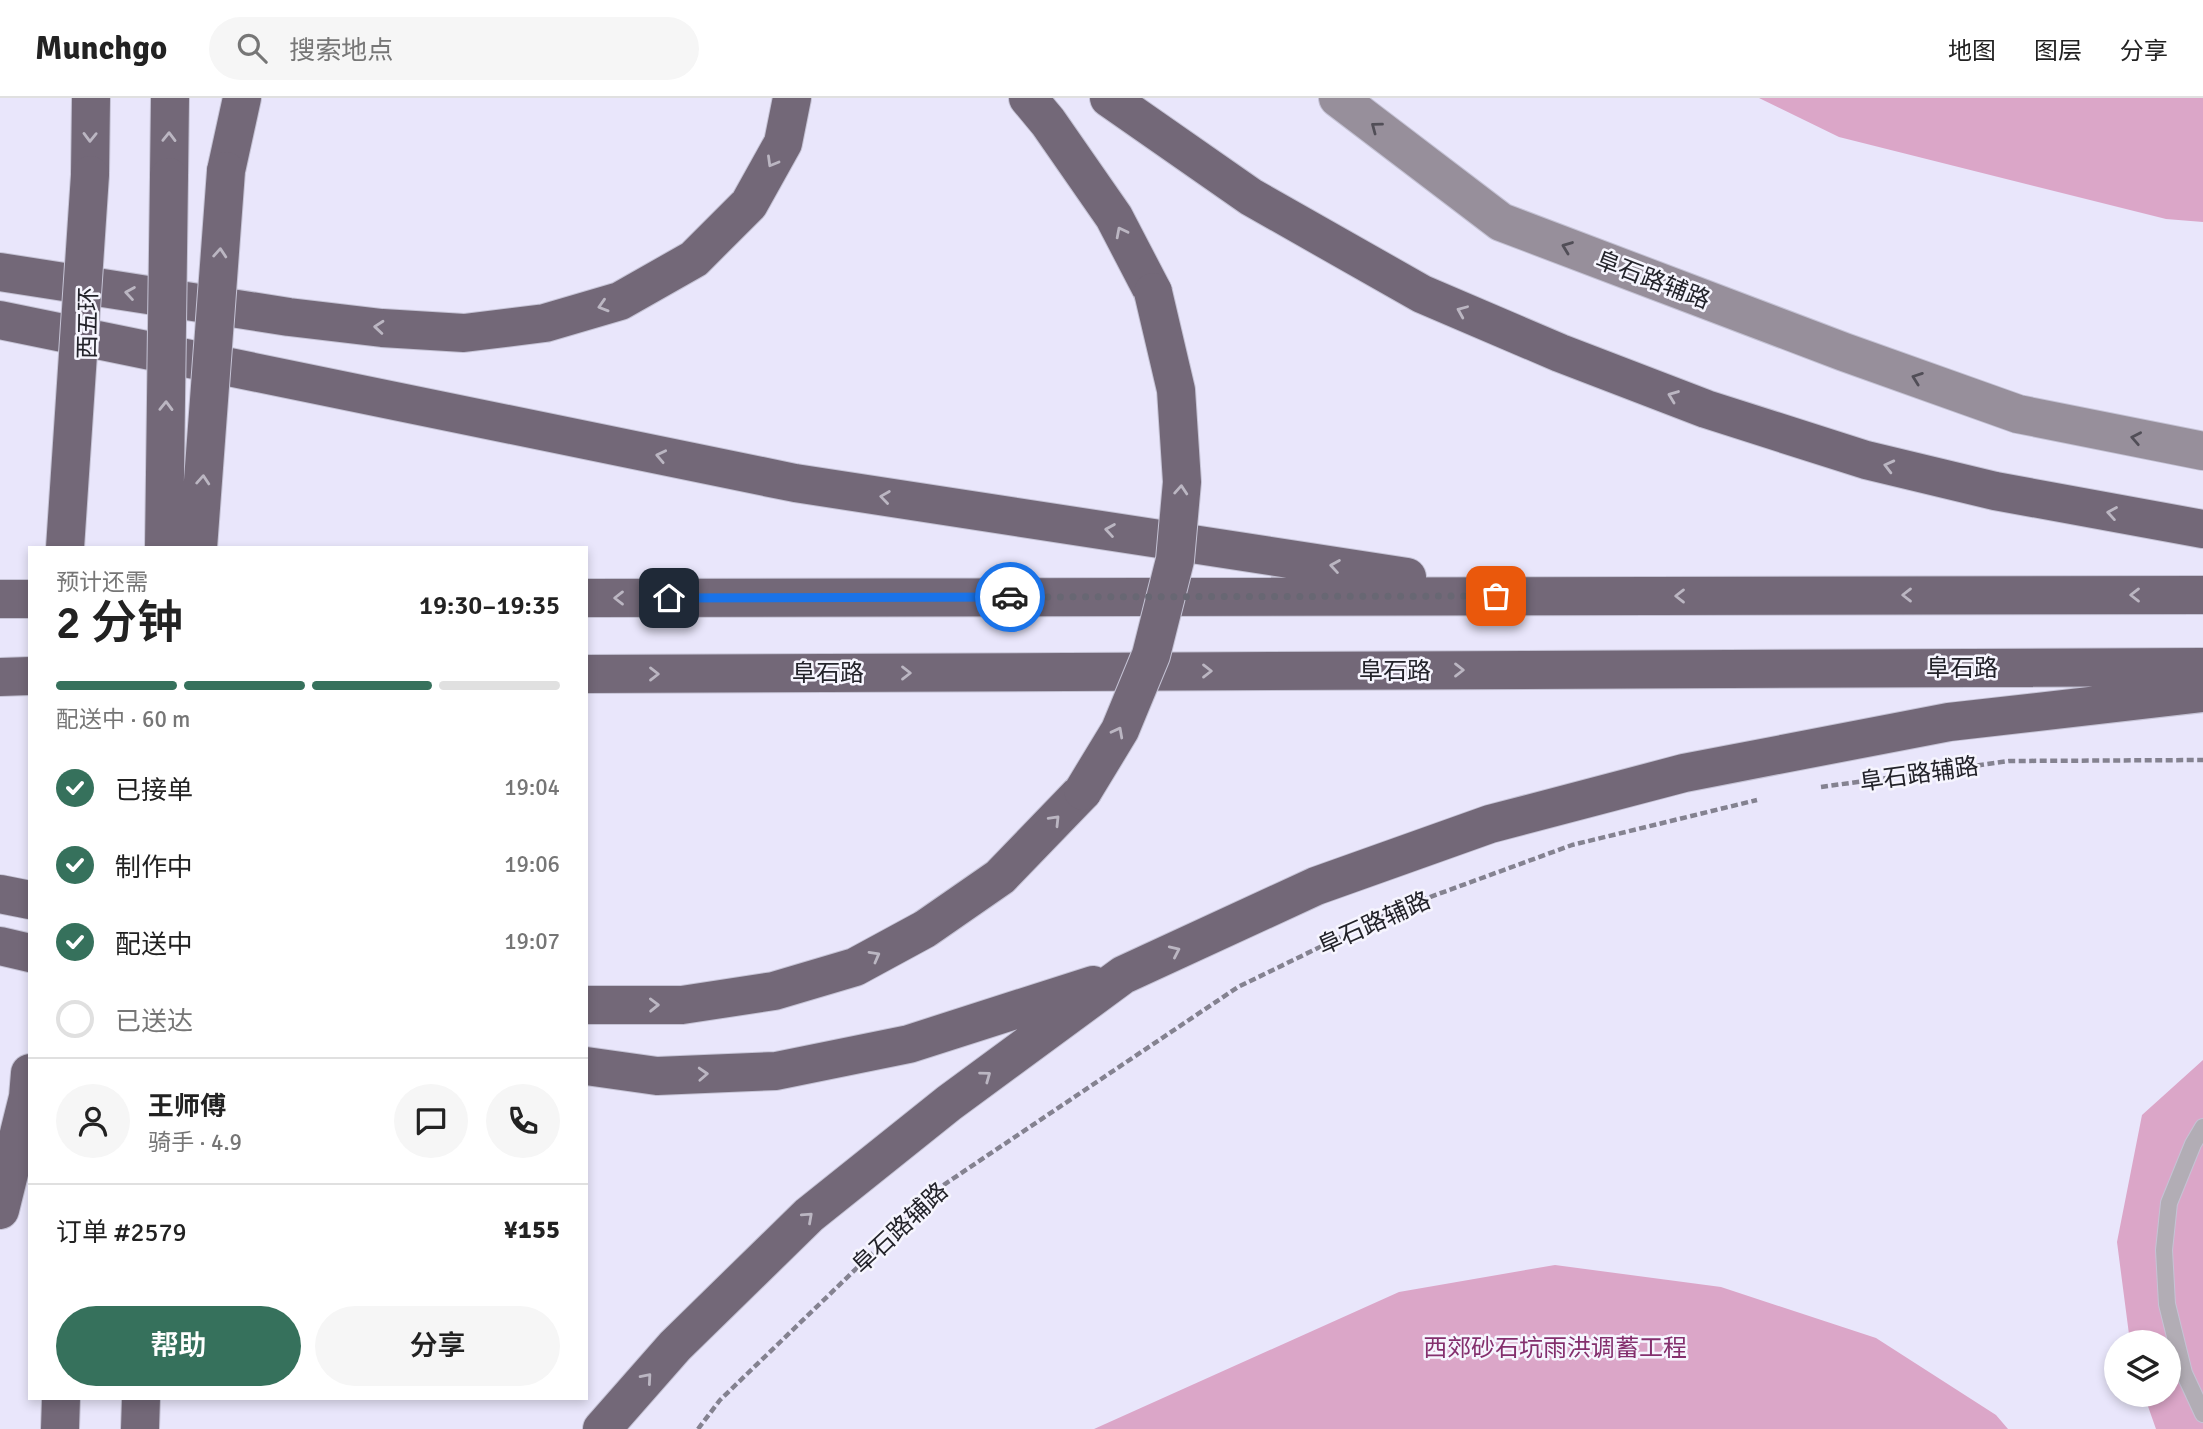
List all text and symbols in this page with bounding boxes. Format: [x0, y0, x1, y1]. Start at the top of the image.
search box [209, 17, 699, 80]
text: Munchgo [35, 28, 167, 69]
icon: search [233, 29, 271, 67]
text: 搜索地点 [289, 35, 393, 67]
text: 地图 [1948, 36, 1996, 66]
text: 图层 [2034, 36, 2082, 66]
text: 分享 [2120, 36, 2168, 66]
one-way arrow [1371, 122, 1383, 135]
one-way arrow [82, 132, 98, 142]
one-way arrow [161, 132, 177, 142]
one-way arrow [768, 155, 781, 168]
one-way arrow [1116, 227, 1130, 239]
one-way arrow [1561, 241, 1573, 255]
street label: 阜石路辅路 [1592, 244, 1714, 316]
one-way arrow [212, 247, 227, 258]
one-way arrow [124, 286, 136, 301]
street label: 西五环 [72, 287, 104, 359]
one-way arrow [598, 297, 610, 312]
one-way arrow [1457, 305, 1469, 319]
one-way arrow [373, 320, 385, 335]
one-way arrow [1912, 372, 1924, 386]
one-way arrow [1667, 390, 1679, 404]
one-way arrow [158, 400, 174, 411]
one-way arrow [2130, 431, 2142, 446]
one-way arrow [655, 449, 667, 464]
one-way arrow [1883, 459, 1895, 474]
one-way arrow [195, 474, 210, 485]
one-way arrow [1173, 484, 1188, 495]
one-way arrow [879, 489, 891, 504]
one-way arrow [2106, 506, 2118, 521]
one-way arrow [1104, 523, 1116, 538]
one-way arrow [1329, 559, 1341, 574]
courier [975, 562, 1045, 632]
pin [1466, 566, 1526, 626]
text: 预计还需 [56, 568, 148, 597]
pin [639, 568, 699, 628]
icon: bag [1477, 577, 1515, 615]
icon: car [991, 578, 1029, 616]
icon: home [650, 579, 688, 617]
one-way arrow [1902, 587, 1912, 603]
one-way arrow [2129, 587, 2140, 603]
one-way arrow [1674, 588, 1685, 603]
text: 19:30–19:35 [419, 590, 560, 622]
one-way arrow [614, 590, 624, 606]
text: 2 分钟 [56, 595, 183, 651]
street label: 阜石路 [1926, 653, 1998, 683]
street label: 阜石路 [1359, 656, 1431, 686]
street label: 阜石路 [792, 658, 864, 688]
one-way arrow [1455, 662, 1465, 678]
one-way arrow [1202, 664, 1213, 679]
one-way arrow [902, 665, 912, 681]
one-way arrow [650, 666, 660, 682]
text: 配送中 · 60 m [56, 705, 190, 734]
one-way arrow [1109, 727, 1123, 739]
street label: 阜石路辅路 [1857, 751, 1981, 797]
icon: check [56, 769, 94, 807]
text: 19:04 [504, 773, 560, 802]
text: 已接单 [115, 775, 193, 807]
one-way arrow [1046, 815, 1059, 828]
icon: check [56, 846, 94, 884]
text: 19:06 [504, 850, 560, 879]
text: 制作中 [115, 852, 193, 884]
street label: 阜石路辅路 [1313, 885, 1435, 961]
icon: check [56, 923, 94, 961]
text: 19:07 [504, 927, 560, 956]
text: 配送中 [115, 929, 193, 961]
one-way arrow [1168, 945, 1180, 959]
one-way arrow [867, 951, 880, 964]
one-way arrow [650, 997, 660, 1013]
text: 已送达 [115, 1006, 193, 1038]
one-way arrow [697, 1067, 708, 1082]
one-way arrow [978, 1071, 990, 1084]
button: person [56, 1084, 130, 1158]
button: chat [394, 1084, 468, 1158]
button: phone [486, 1084, 560, 1158]
text: 王师傅 [148, 1091, 226, 1123]
text: 骑手 · 4.9 [148, 1128, 242, 1157]
street label: 阜石路辅路 [846, 1176, 954, 1280]
one-way arrow [800, 1213, 813, 1225]
text: ¥155 [504, 1214, 560, 1246]
text: 订单 #2579 [56, 1217, 187, 1249]
button: 帮助 [56, 1306, 301, 1386]
button: 分享 [315, 1306, 560, 1386]
map controls [2104, 1330, 2181, 1407]
button: layers [2104, 1330, 2181, 1407]
park label: 西郊砂石坑雨洪调蓄工程 [1423, 1333, 1687, 1363]
one-way arrow [639, 1373, 651, 1386]

